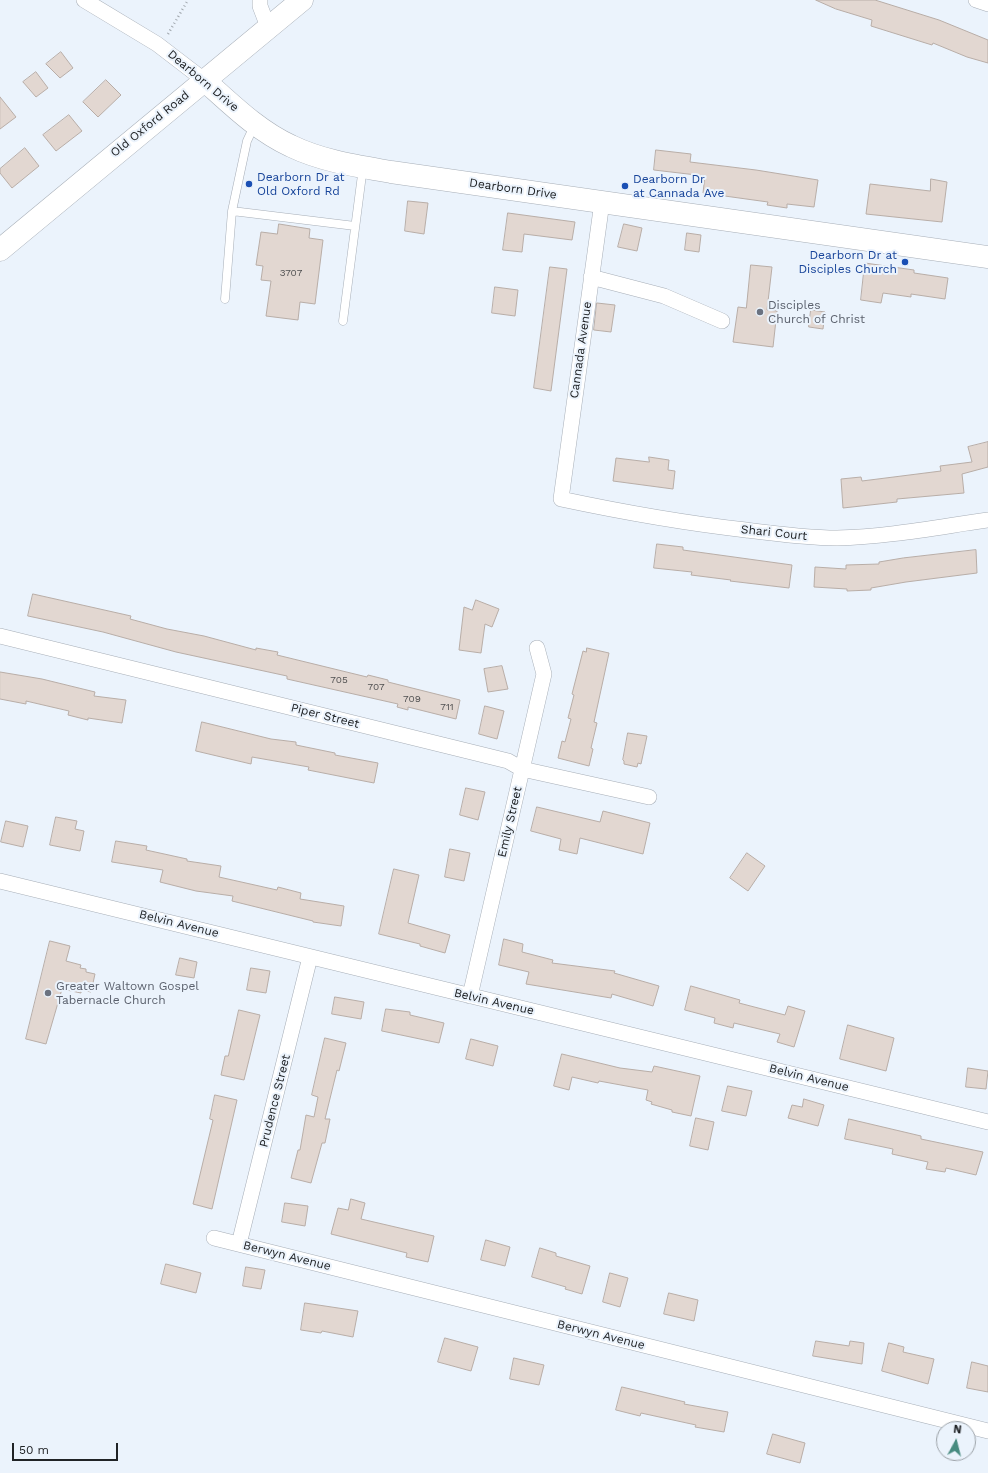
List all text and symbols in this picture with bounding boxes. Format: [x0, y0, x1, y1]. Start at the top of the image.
street label: Dearborn Drive [165, 47, 241, 115]
street label: Old Oxford Road [108, 88, 192, 160]
place label: Dearborn Dr at Old Oxford Rd [257, 170, 345, 198]
place label: Dearborn Dr at Cannada Ave [633, 172, 724, 200]
street label: Dearborn Drive [468, 176, 558, 202]
marker: Dearborn Dr at Old Oxford Rd [244, 179, 254, 189]
marker: Dearborn Dr at Cannada Ave [620, 181, 630, 191]
place label: Dearborn Dr at Disciples Church [799, 248, 897, 276]
marker: Dearborn Dr at Disciples Church [900, 257, 910, 267]
house number: 3707 [280, 267, 302, 279]
place label: Disciples Church of Christ [768, 298, 865, 326]
street label: Cannada Avenue [567, 301, 595, 399]
marker: Disciples Church of Christ [755, 307, 765, 317]
street label: Shari Court [740, 522, 808, 544]
house number: 705 [330, 674, 348, 686]
house number: 707 [367, 681, 385, 693]
house number: 709 [403, 693, 421, 705]
street label: Piper Street [289, 701, 361, 731]
house number: 711 [440, 701, 454, 713]
street label: Emily Street [495, 785, 525, 859]
street label: Belvin Avenue [138, 907, 220, 941]
place label: Greater Waltown Gospel Tabernacle Church [56, 979, 199, 1007]
street label: Belvin Avenue [453, 986, 535, 1018]
marker: Greater Waltown Gospel Tabernacle Church [43, 988, 53, 998]
street label: Prudence Street [256, 1053, 294, 1149]
street label: Belvin Avenue [768, 1061, 850, 1095]
street label: Berwyn Avenue [242, 1238, 332, 1274]
street label: Berwyn Avenue [556, 1317, 646, 1353]
north arrow [936, 1421, 976, 1461]
text: N [953, 1423, 962, 1437]
scale bar [14, 1435, 120, 1461]
text: 50 m [19, 1443, 49, 1457]

